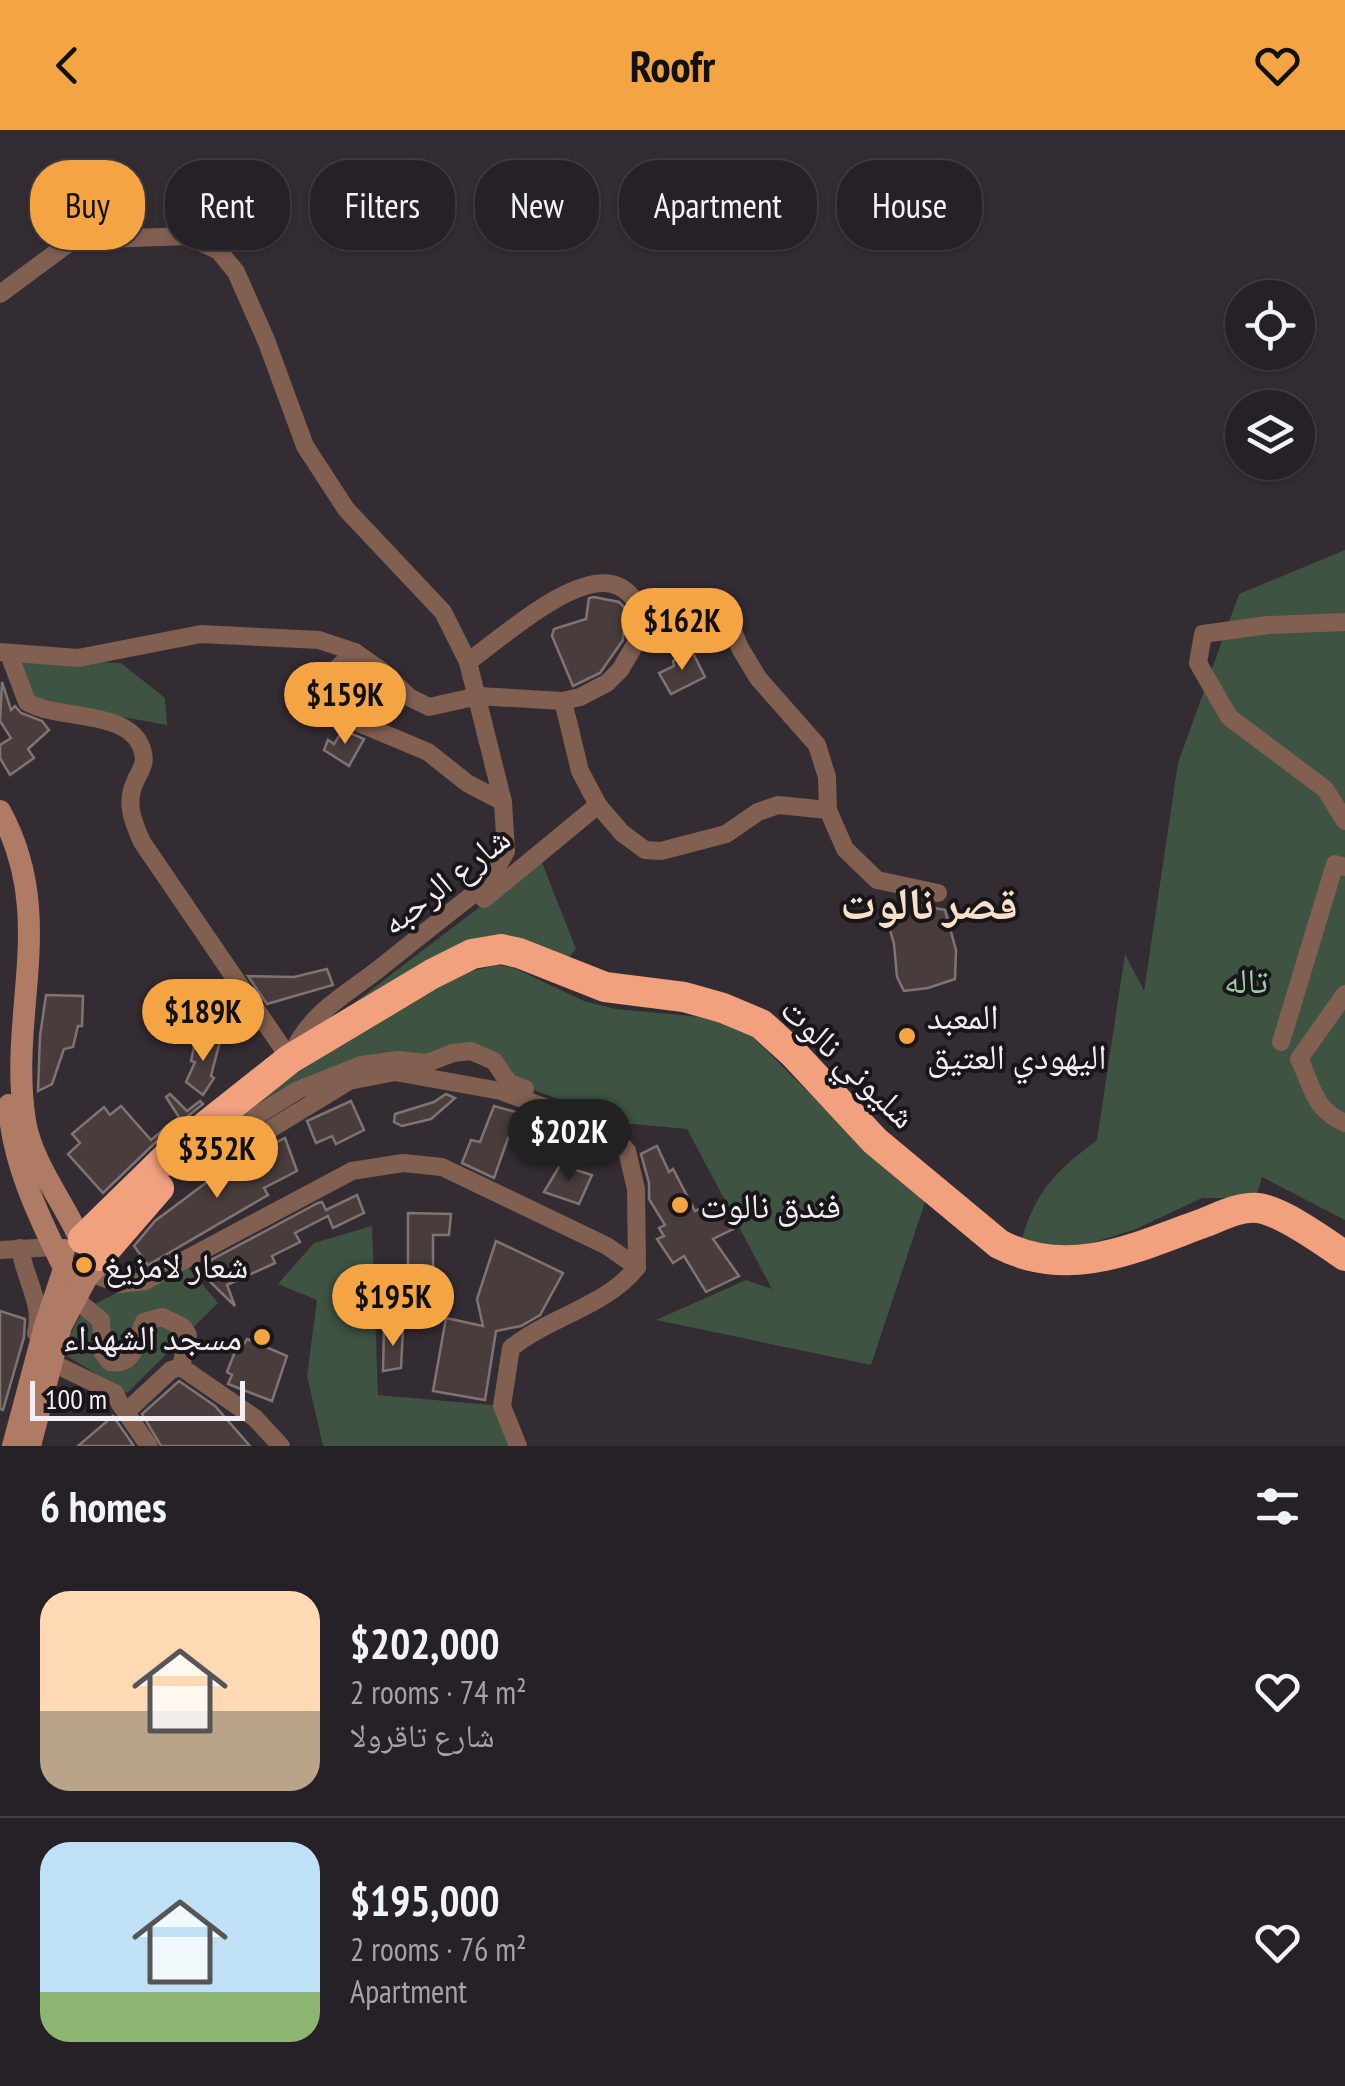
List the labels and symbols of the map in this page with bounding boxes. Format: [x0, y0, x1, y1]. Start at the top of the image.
pin: $162K [612, 588, 752, 673]
pin: $159K [275, 662, 415, 747]
street label: شارع الرحبه [371, 815, 519, 945]
district label: قصر نالوت [840, 873, 1018, 931]
park label: تاله [1224, 957, 1268, 1003]
pin: $189K [133, 979, 273, 1064]
street label: شليوني نالوت [767, 986, 926, 1142]
place label: المعبد اليهودي العتيق [927, 993, 1107, 1085]
marker: المعبد اليهودي العتيق [896, 1025, 918, 1047]
pin: $202K [499, 1099, 639, 1184]
pin: $352K [147, 1116, 287, 1201]
place label: فندق نالوت [700, 1182, 841, 1228]
marker: فندق نالوت [669, 1194, 691, 1216]
place label: شعار لامزيغ [104, 1242, 248, 1288]
marker: شعار لامزيغ [73, 1254, 95, 1276]
pin: $195K [323, 1264, 463, 1349]
place label: مسجد الشهداء [63, 1314, 242, 1360]
marker: مسجد الشهداء [251, 1326, 273, 1348]
scale bar [30, 1376, 245, 1420]

